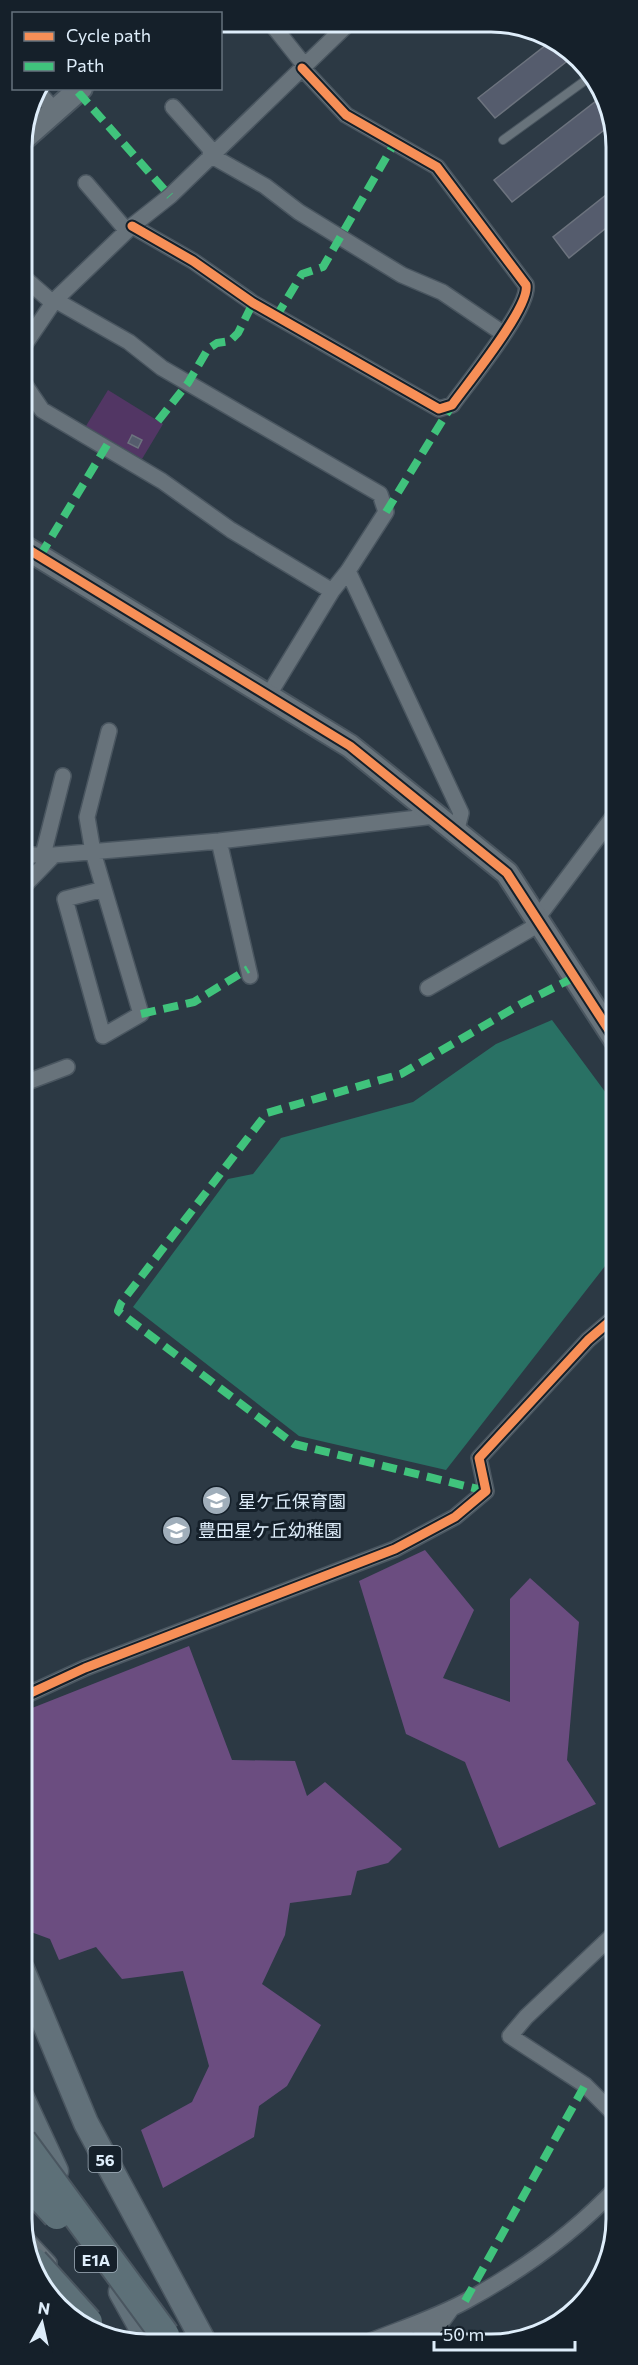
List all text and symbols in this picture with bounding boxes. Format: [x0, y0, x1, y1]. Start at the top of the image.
legend [12, 12, 222, 90]
text: Cycle path [66, 24, 151, 46]
text: Path [66, 54, 104, 76]
school or university icon: 星ケ丘保育園 [201, 1485, 233, 1517]
place label: 星ケ丘保育園 [238, 1490, 346, 1512]
school or university icon: 豊田星ケ丘幼稚園 [161, 1514, 193, 1546]
place label: 豊田星ケ丘幼稚園 [198, 1519, 342, 1541]
road number: 56 [88, 2146, 122, 2172]
road number: E1A [75, 2246, 117, 2272]
north arrow [12, 2293, 72, 2353]
text: N [37, 2297, 51, 2318]
scale bar [434, 2314, 575, 2352]
text: 50 m [443, 2323, 484, 2345]

